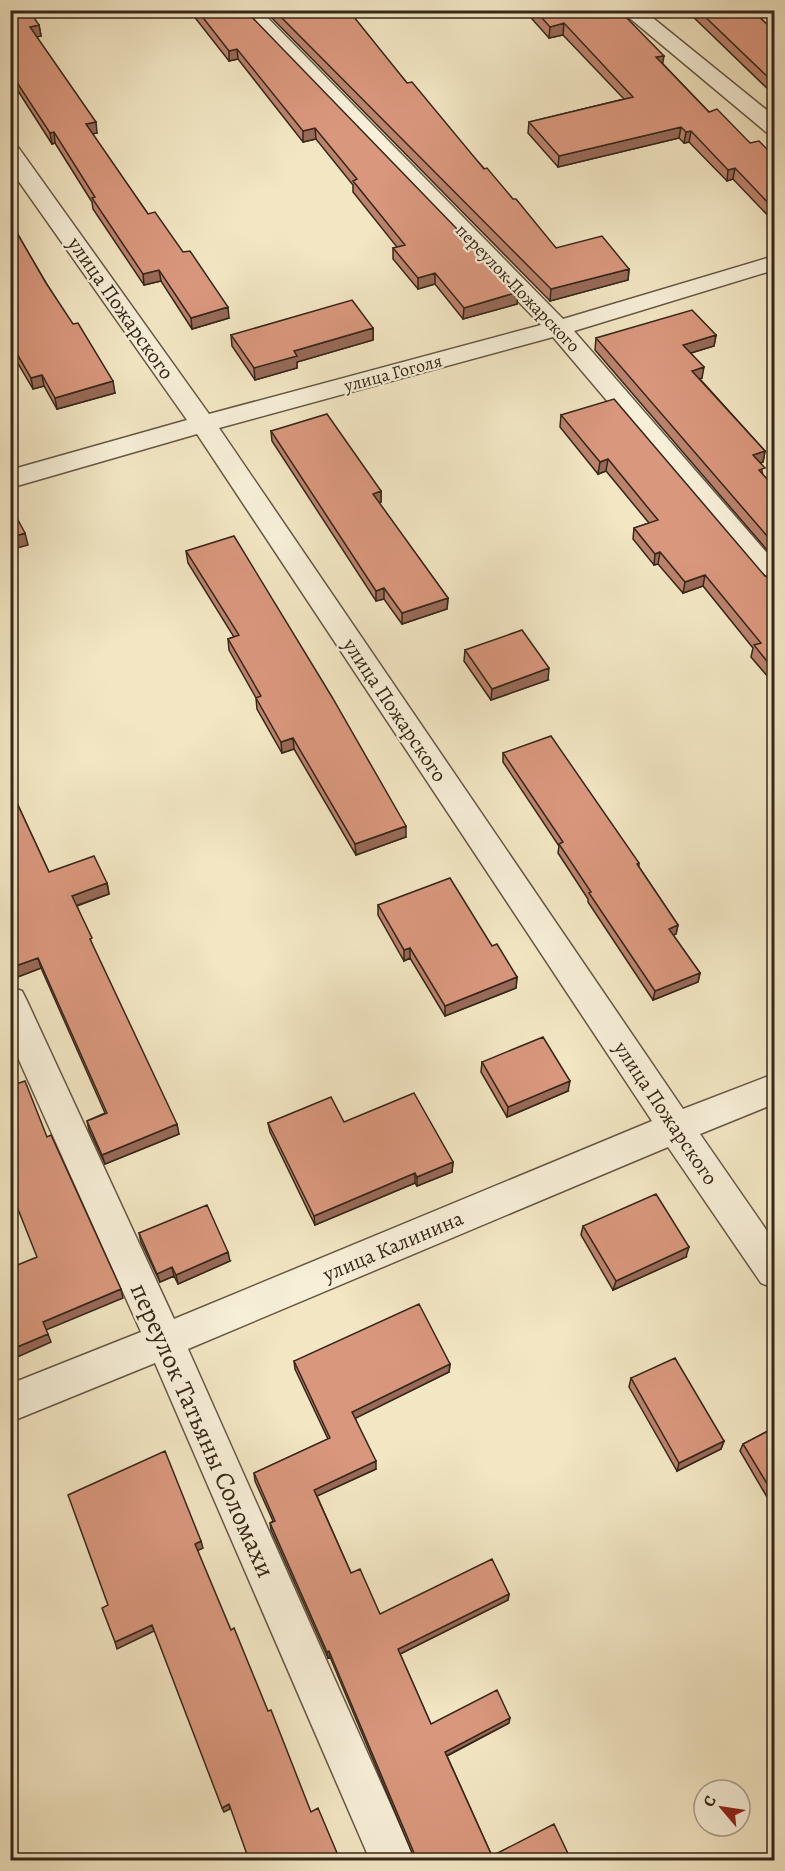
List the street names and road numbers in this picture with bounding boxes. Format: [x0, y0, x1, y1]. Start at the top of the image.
street label: переулок Пожарского [450, 219, 586, 357]
street label: улица Пожарского [61, 230, 181, 385]
street label: улица Гоголя [340, 348, 445, 398]
street label: улица Пожарского [336, 632, 454, 788]
street label: улица Пожарского [607, 1035, 725, 1191]
street label: улица Калинина [318, 1204, 468, 1289]
street label: переулок Татьяны Соломахи [122, 1277, 283, 1583]

